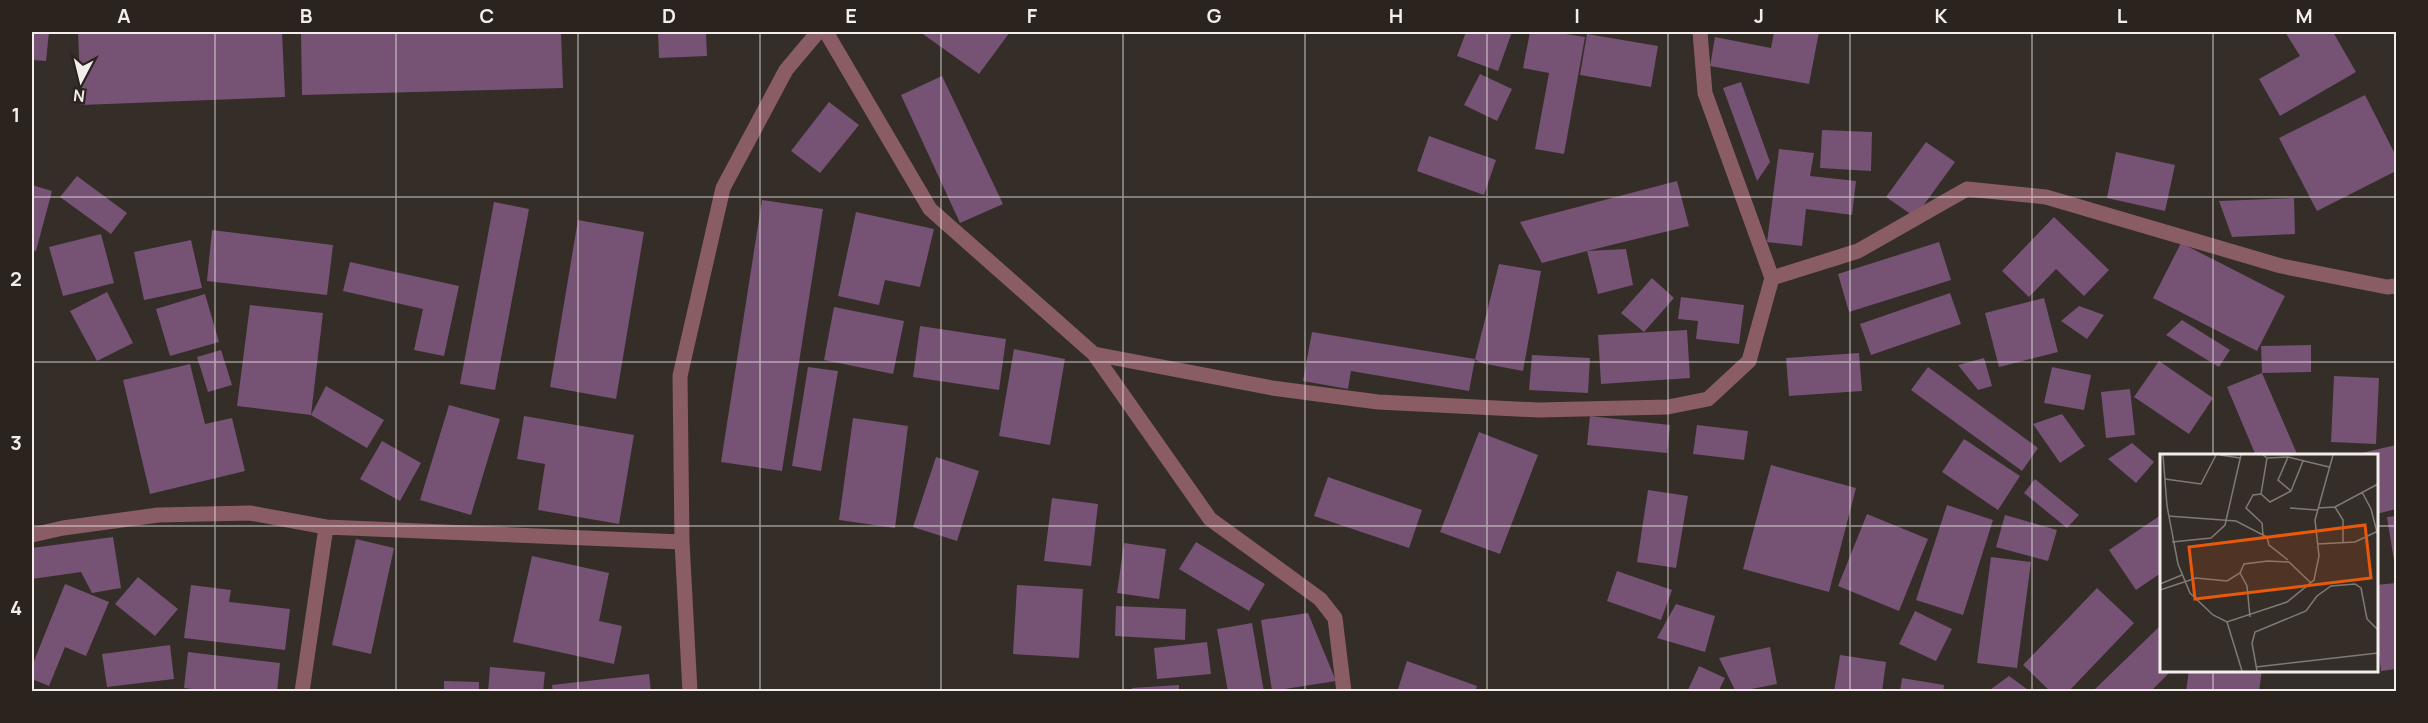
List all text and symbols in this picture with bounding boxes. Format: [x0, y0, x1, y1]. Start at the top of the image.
text: A [117, 2, 131, 29]
text: B [300, 2, 313, 29]
text: C [480, 2, 494, 29]
text: D [662, 2, 676, 29]
text: E [845, 2, 857, 29]
text: F [1027, 2, 1038, 29]
text: G [1207, 2, 1222, 29]
text: H [1389, 2, 1403, 29]
text: I [1574, 2, 1580, 29]
text: J [1754, 2, 1764, 29]
text: K [1935, 2, 1948, 29]
text: L [2117, 2, 2128, 29]
text: M [2295, 2, 2313, 29]
north arrow [51, 51, 111, 111]
text: N [72, 84, 86, 108]
text: 1 [12, 101, 20, 128]
text: 2 [10, 265, 22, 292]
text: 3 [10, 429, 22, 456]
inset map [2160, 454, 2377, 672]
text: 4 [10, 594, 22, 621]

